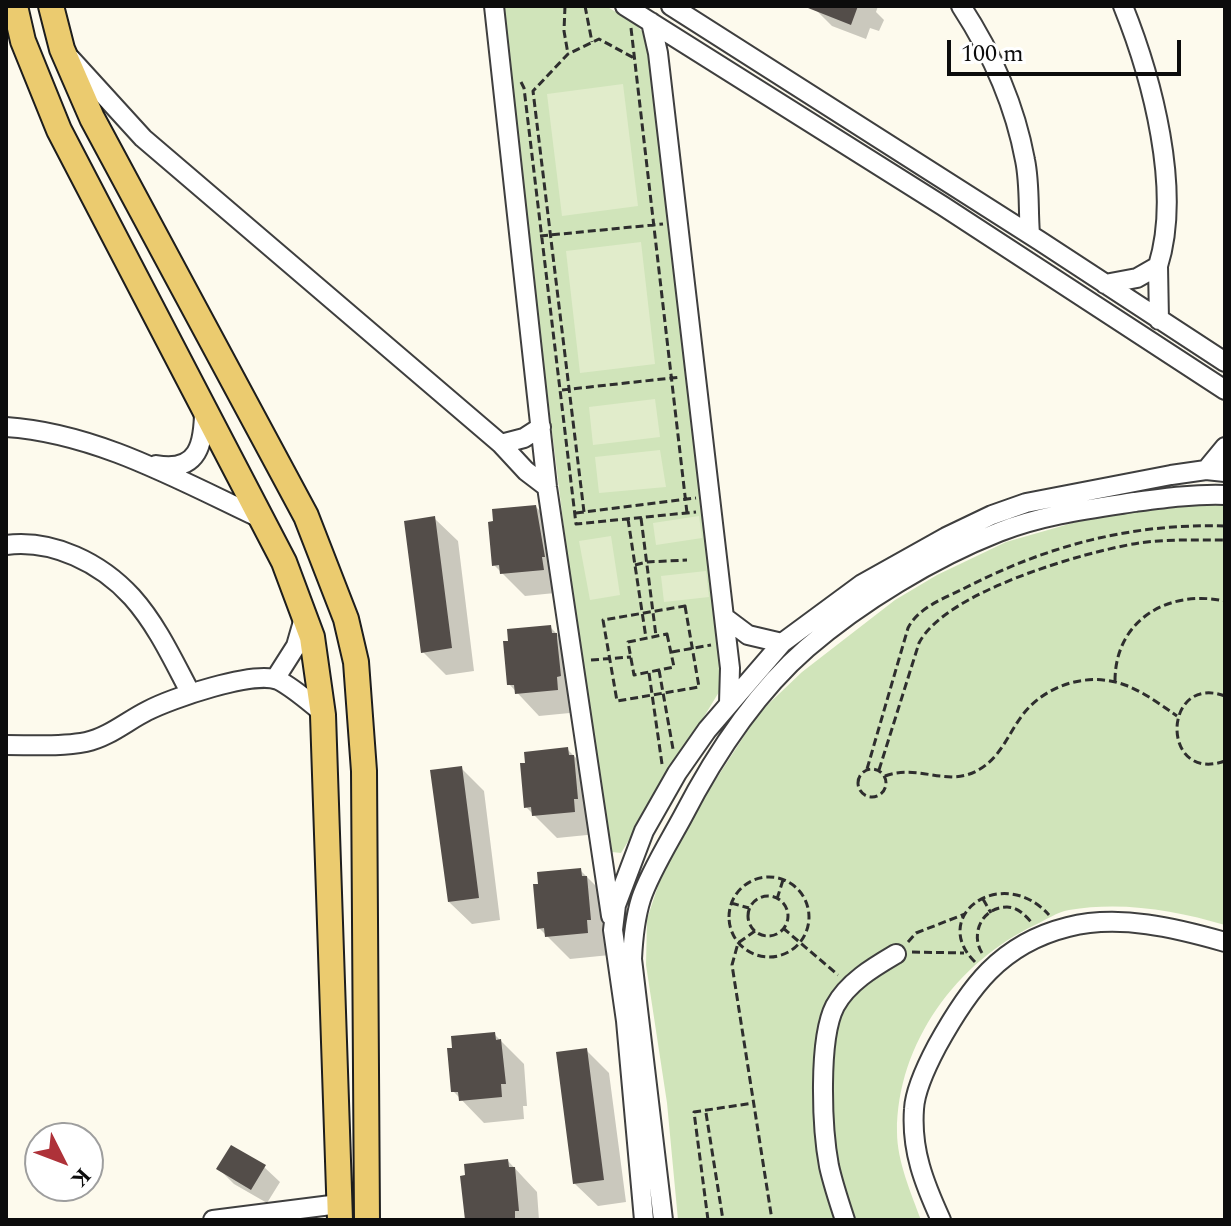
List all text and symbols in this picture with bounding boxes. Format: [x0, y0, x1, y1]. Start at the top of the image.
scale bar [951, 24, 1185, 74]
text: 100 m [961, 36, 1024, 72]
north arrow [24, 1122, 104, 1202]
text: K [63, 1160, 99, 1194]

